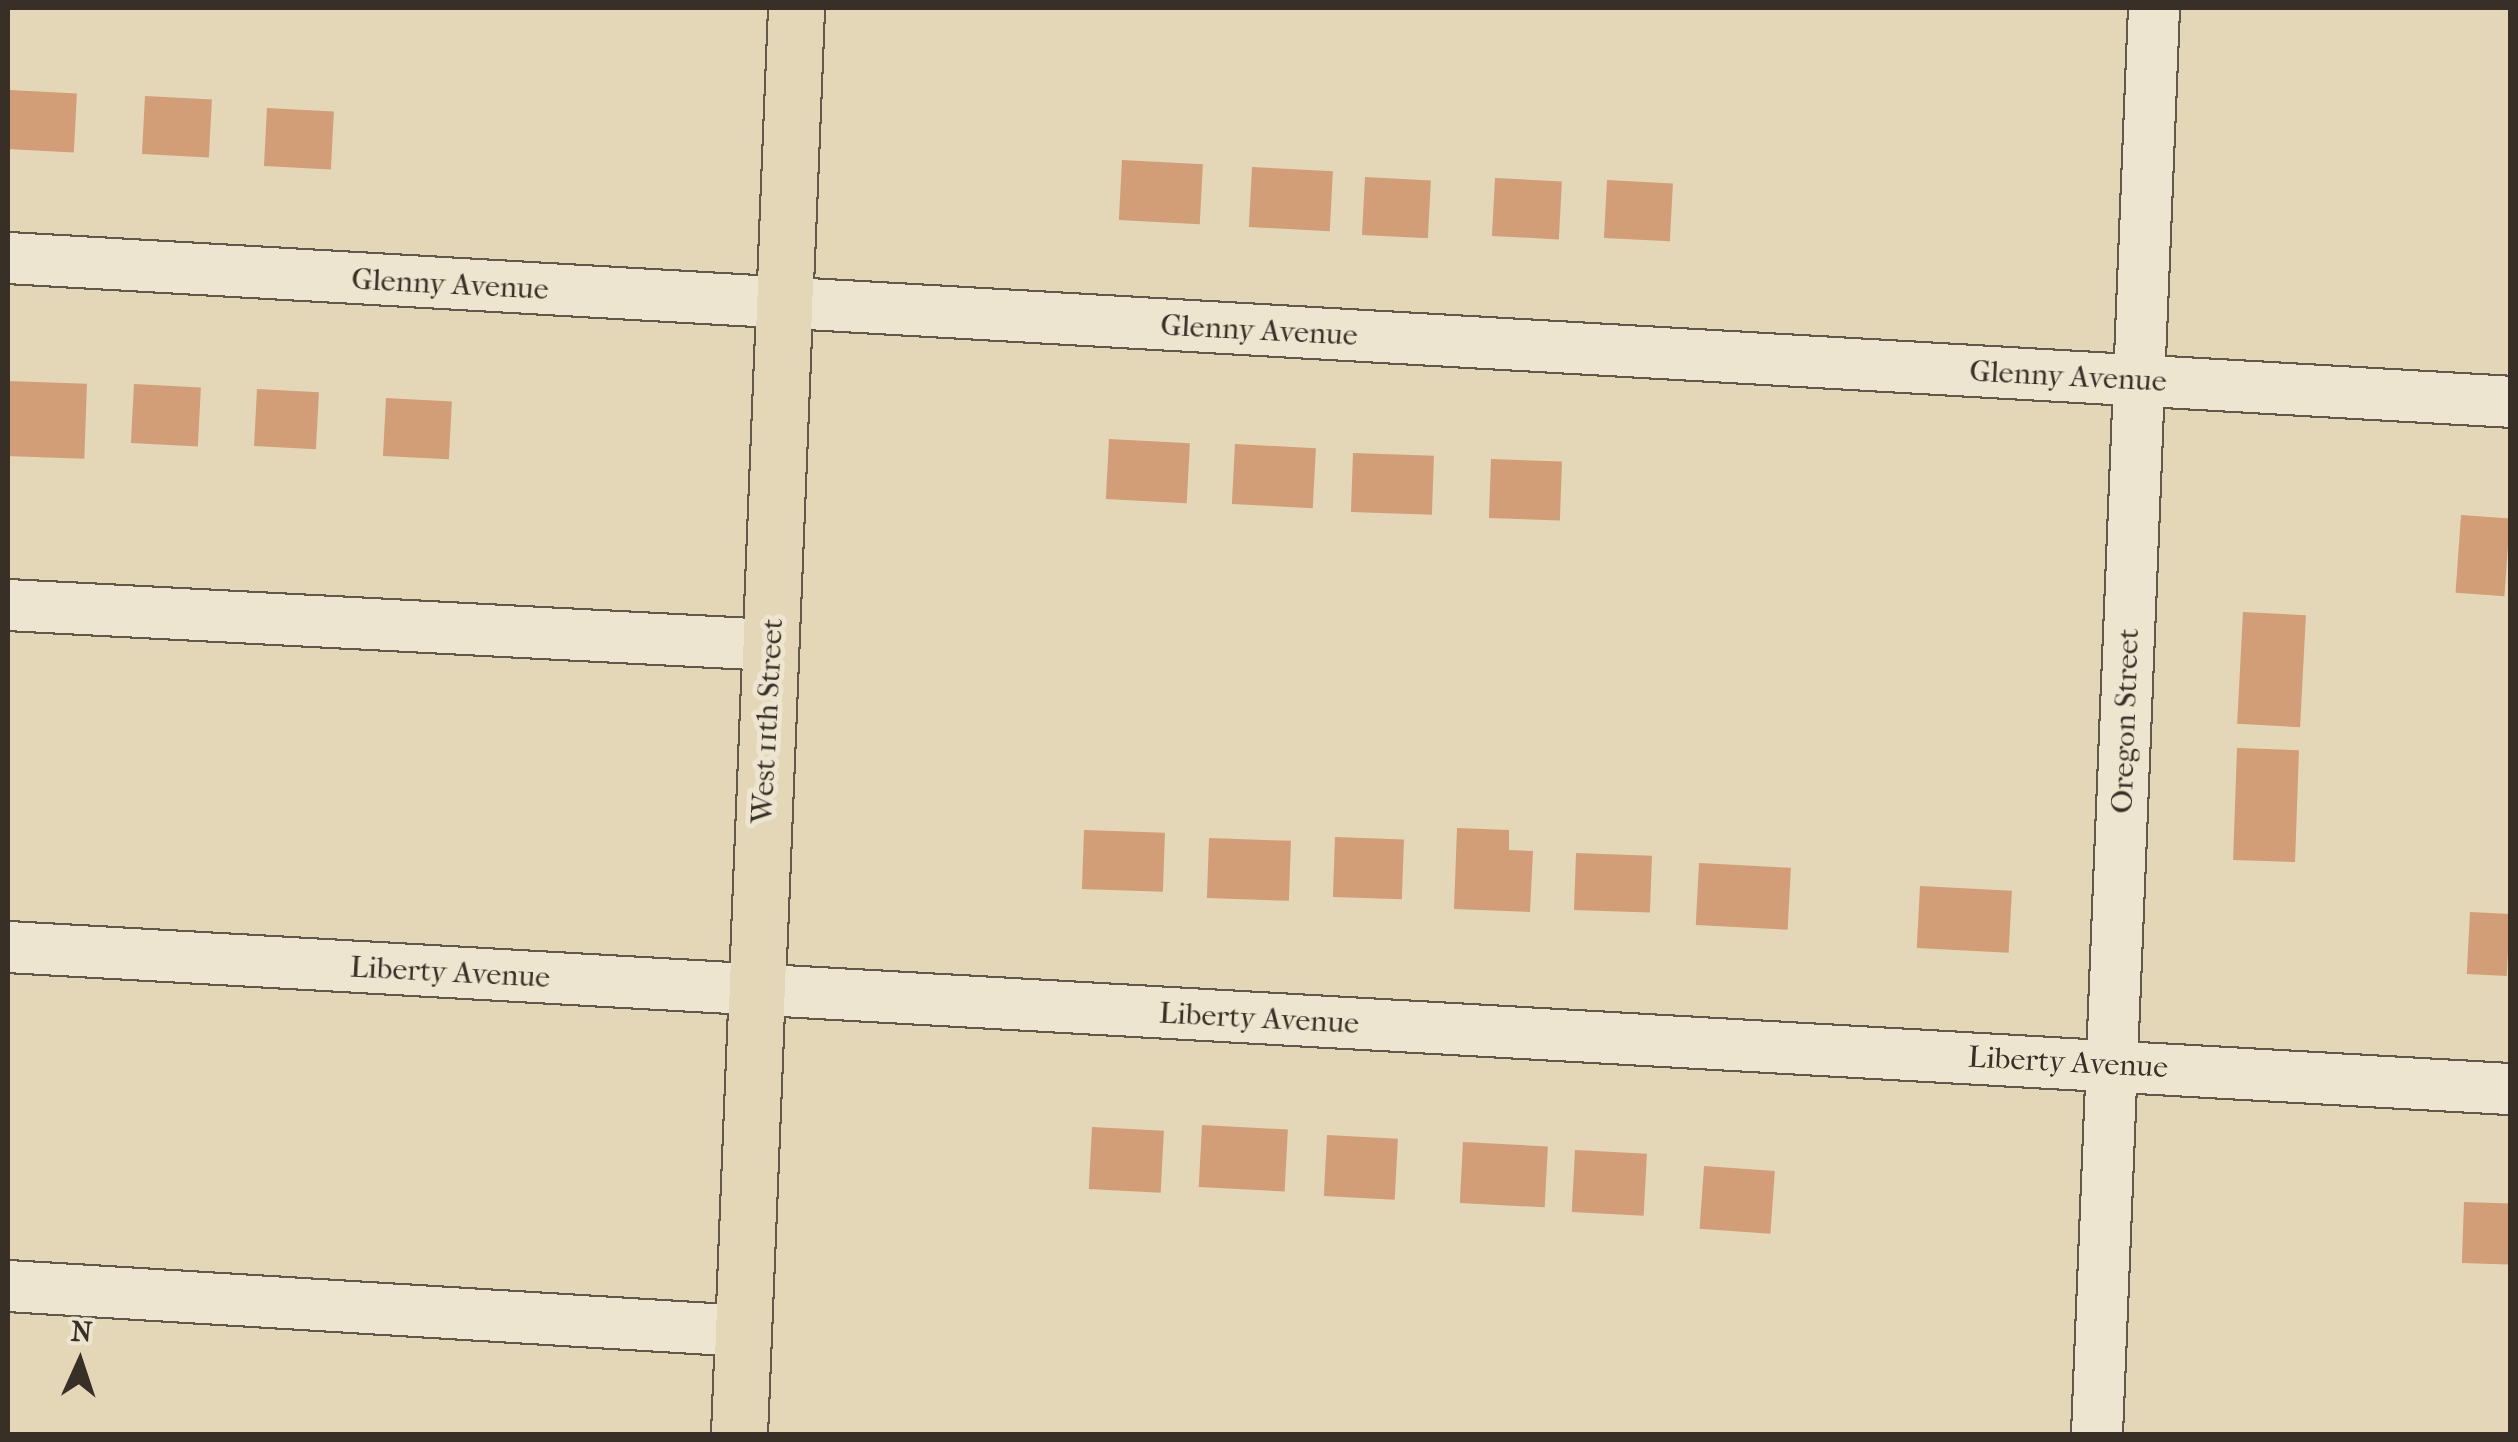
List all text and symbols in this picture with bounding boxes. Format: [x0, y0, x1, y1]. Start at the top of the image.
street label: Glenny Avenue [351, 262, 549, 308]
street label: Glenny Avenue [1160, 308, 1358, 354]
street label: Glenny Avenue [1969, 354, 2167, 400]
street label: West 11th Street [745, 618, 791, 824]
street label: Oregon Street [2105, 628, 2147, 814]
street label: Liberty Avenue [349, 950, 551, 996]
street label: Liberty Avenue [1158, 996, 1360, 1042]
street label: Liberty Avenue [1967, 1040, 2169, 1086]
north arrow [30, 1312, 130, 1412]
text: N [70, 1315, 93, 1349]

